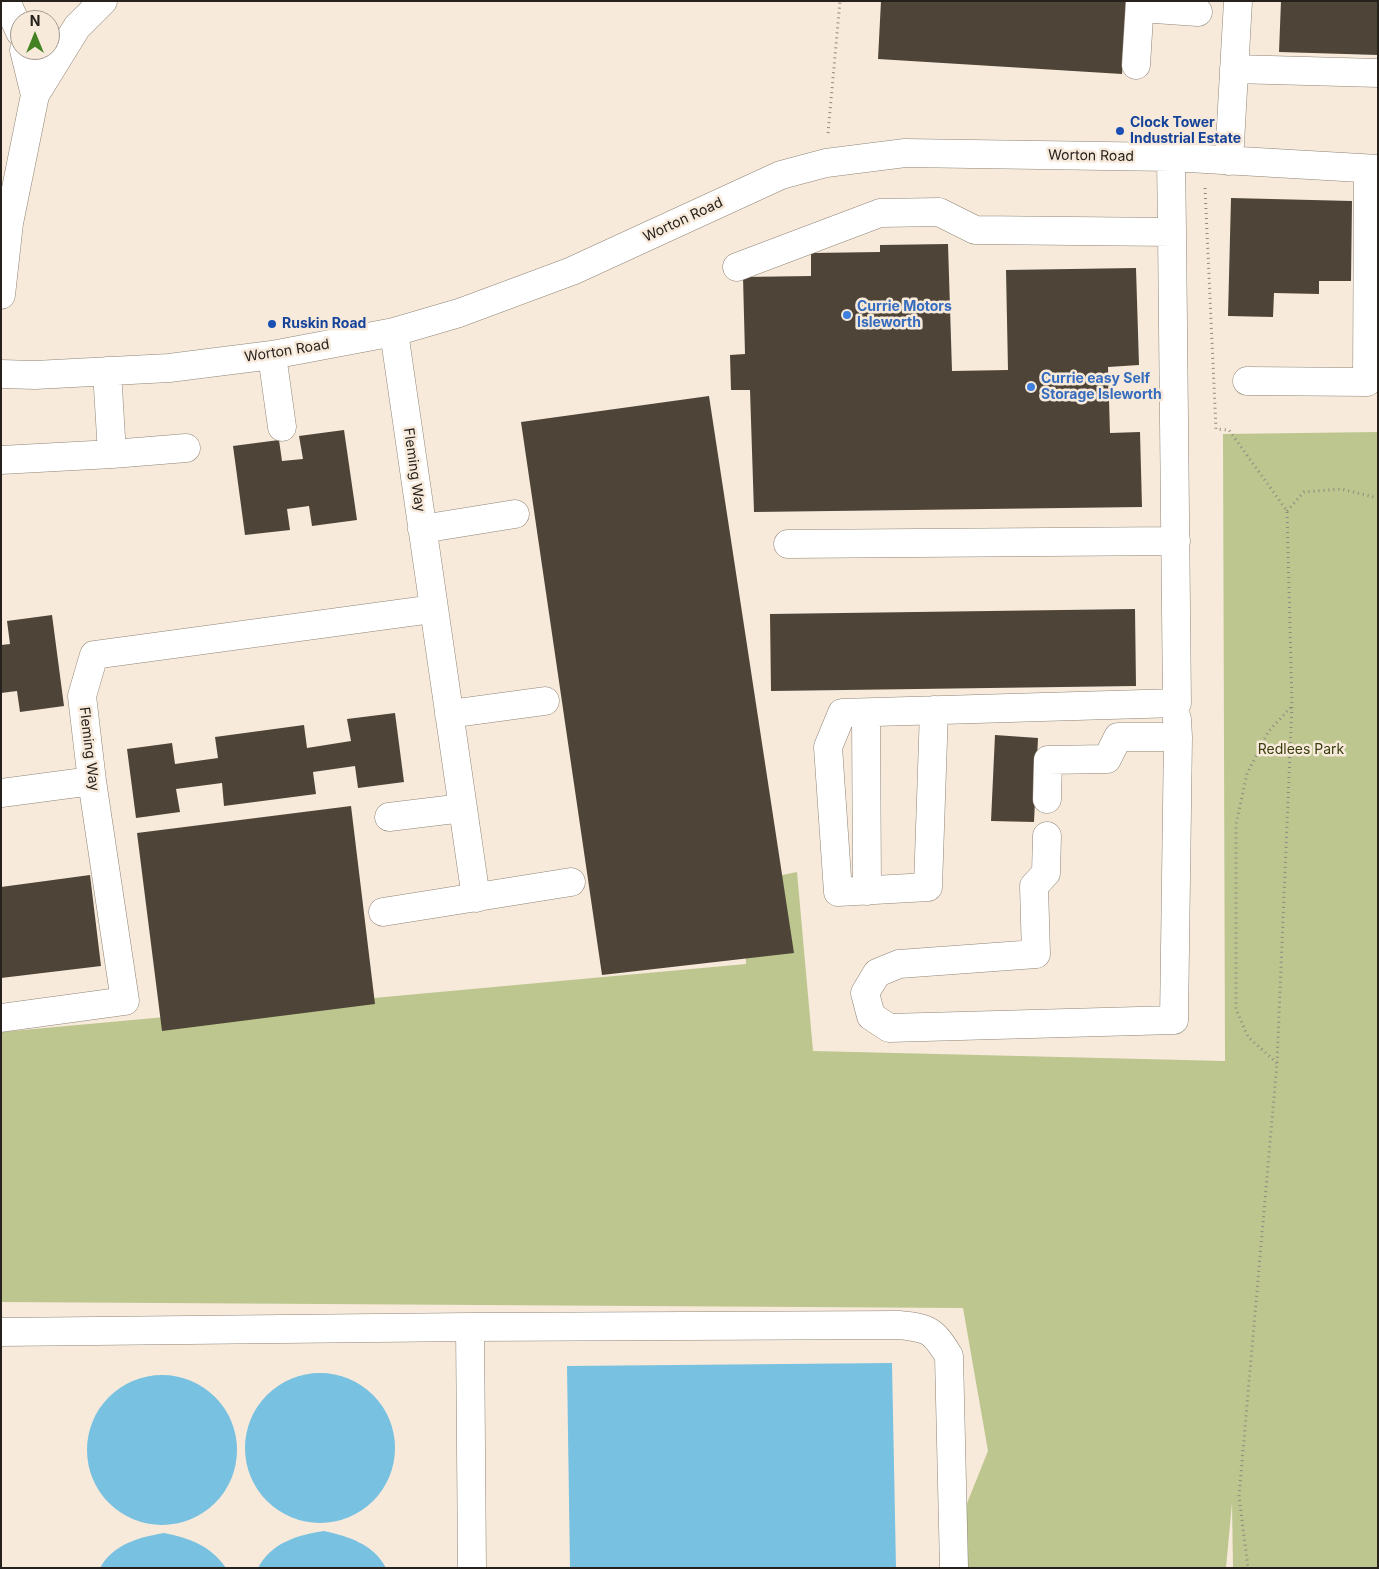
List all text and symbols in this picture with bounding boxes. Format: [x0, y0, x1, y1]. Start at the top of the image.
north arrow [10, 10, 60, 60]
text: N [30, 12, 40, 29]
place label: Clock Tower Industrial Estate [1130, 115, 1241, 148]
marker: Clock Tower Industrial Estate [1114, 125, 1126, 137]
street label: Worton Road [1048, 147, 1134, 165]
street label: Worton Road [641, 194, 725, 246]
place label: Currie Motors Isleworth [857, 299, 952, 332]
marker: Currie Motors Isleworth [841, 309, 853, 321]
place label: Ruskin Road [282, 316, 366, 332]
marker: Ruskin Road [266, 318, 278, 330]
street label: Worton Road [243, 336, 331, 366]
place label: Currie easy Self Storage Isleworth [1041, 371, 1162, 404]
marker: Currie easy Self Storage Isleworth [1025, 381, 1037, 393]
street label: Fleming Way [400, 427, 428, 513]
street label: Fleming Way [75, 706, 103, 792]
park label: Redlees Park [1258, 742, 1344, 758]

